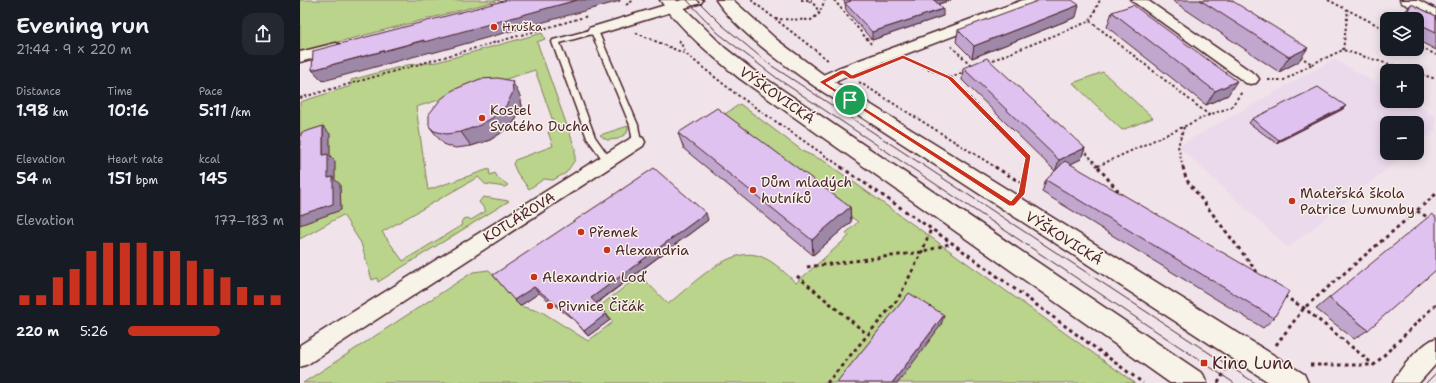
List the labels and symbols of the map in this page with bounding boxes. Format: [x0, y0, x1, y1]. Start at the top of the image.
place label: Hruška [502, 19, 543, 35]
marker: Hruška [489, 22, 499, 32]
street label: VÝŠKOVICKÁ [736, 63, 818, 127]
pin [833, 83, 867, 117]
place label: Kostel Svatého Ducha [490, 101, 590, 135]
marker: Kostel Svatého Ducha [477, 113, 487, 123]
place label: Dům mladých hutníků [761, 173, 852, 207]
place label: Mateřská škola Patrice Lumumby [1300, 184, 1415, 218]
marker: Dům mladých hutníků [748, 185, 758, 195]
street label: KOTLÁŘOVA [480, 188, 558, 246]
marker: Mateřská škola Patrice Lumumby [1287, 196, 1297, 206]
street label: VÝŠKOVICKÁ [1022, 207, 1106, 269]
place label: Přemek [589, 223, 638, 241]
marker: Přemek [576, 227, 586, 237]
place label: Alexandria [615, 241, 689, 259]
marker: Alexandria [602, 245, 612, 255]
place label: Alexandria Loď [542, 268, 647, 286]
marker: Alexandria Loď [529, 272, 539, 282]
place label: Pivnice Čičák [558, 297, 645, 315]
marker: Pivnice Čičák [545, 301, 555, 311]
place label: Kino Luna [1212, 352, 1293, 374]
marker: Kino Luna [1199, 358, 1209, 368]

